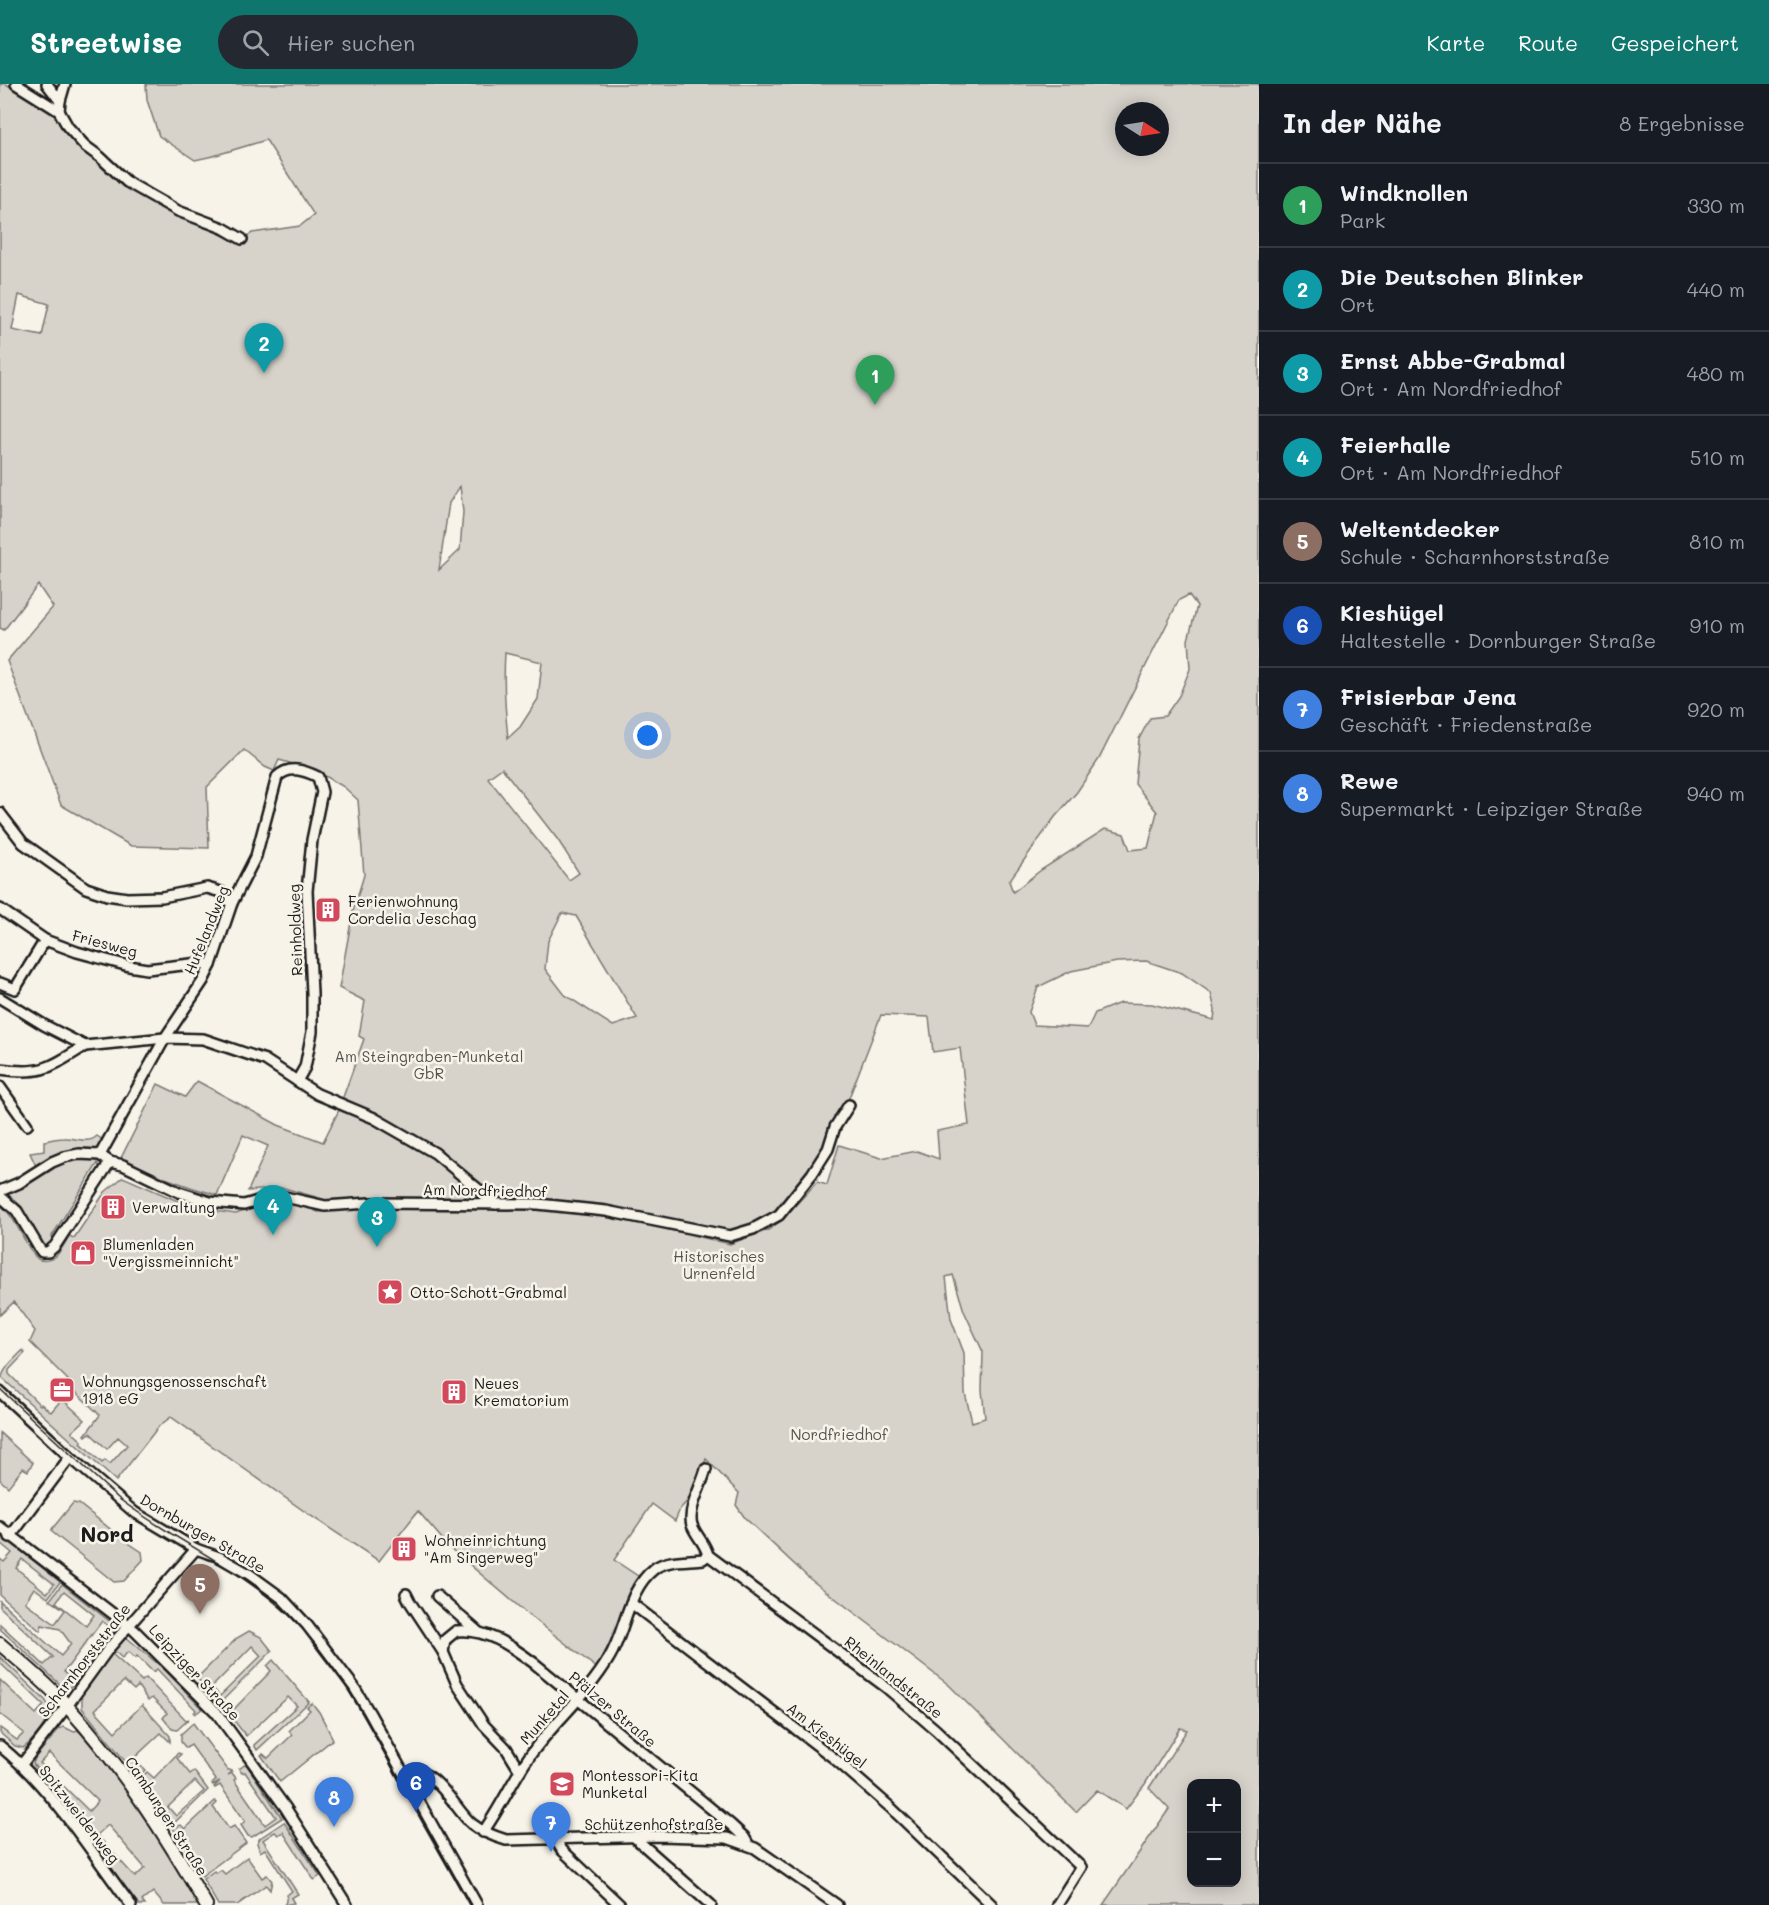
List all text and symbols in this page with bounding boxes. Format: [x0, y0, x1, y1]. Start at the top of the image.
search box [218, 15, 638, 69]
text: Streetwise [30, 24, 182, 60]
icon: search [239, 26, 272, 59]
text: Hier suchen [287, 28, 415, 57]
text: Karte [1427, 29, 1485, 56]
text: Route [1518, 29, 1578, 56]
text: Gespeichert [1611, 29, 1739, 56]
north arrow [1115, 102, 1169, 156]
text: In der Nähe [1283, 106, 1442, 140]
text: 8 Ergebnisse [1619, 110, 1745, 136]
text: Windknollen [1340, 178, 1468, 207]
text: 1 [1298, 192, 1307, 218]
text: 330 m [1687, 192, 1745, 218]
text: Park [1340, 207, 1385, 233]
text: Die Deutschen Blinker [1340, 262, 1583, 291]
text: 2 [1297, 276, 1308, 302]
text: 440 m [1687, 276, 1745, 302]
text: Ort [1340, 291, 1375, 317]
pin: 2 [244, 324, 284, 373]
text: Ernst Abbe-Grabmal [1340, 346, 1565, 375]
pin: 1 [856, 356, 894, 405]
text: 3 [1297, 360, 1309, 386]
text: 480 m [1686, 360, 1745, 386]
text: Ort · Am Nordfriedhof [1340, 375, 1562, 401]
text: Feierhalle [1340, 430, 1451, 459]
text: 4 [1296, 444, 1309, 470]
text: 510 m [1690, 444, 1745, 470]
text: Ort · Am Nordfriedhof [1340, 459, 1562, 485]
text: Weltentdecker [1340, 514, 1500, 543]
text: 5 [1297, 528, 1308, 554]
text: 810 m [1689, 528, 1745, 554]
text: Schule · Scharnhorststraße [1340, 543, 1610, 569]
text: Kieshügel [1340, 598, 1444, 627]
text: 6 [1296, 612, 1309, 638]
text: 910 m [1690, 612, 1745, 638]
text: Haltestelle · Dornburger Straße [1340, 627, 1656, 653]
text: Frisierbar Jena [1340, 682, 1517, 711]
text: 7 [1297, 696, 1308, 722]
text: 920 m [1687, 696, 1745, 722]
text: Geschäft · Friedenstraße [1340, 711, 1592, 737]
your location [633, 721, 662, 750]
text: Rewe [1340, 766, 1398, 795]
text: 8 [1296, 780, 1309, 806]
text: 940 m [1687, 780, 1745, 806]
text: Supermarkt · Leipziger Straße [1340, 795, 1643, 821]
street label: Hufelandweg [179, 882, 233, 978]
street label: Reinholdweg [283, 883, 307, 976]
place label: Ferienwohnung Cordelia Jeschag [348, 891, 477, 928]
building icon: Ferienwohnung Cordelia Jeschag [313, 895, 343, 925]
street label: Friesweg [70, 925, 140, 961]
park label: Am Steingraben-Munketal GbR [335, 1046, 523, 1083]
street label: Am Nordfriedhof [423, 1179, 548, 1201]
pin: 4 [254, 1186, 292, 1235]
building icon: Verwaltung [98, 1192, 128, 1222]
place label: Verwaltung [132, 1197, 215, 1217]
pin: 3 [358, 1198, 397, 1247]
place label: Blumenladen "Vergissmeinnicht" [103, 1234, 239, 1271]
shop icon: Blumenladen "Vergissmeinnicht" [68, 1238, 98, 1268]
park label: Historisches Urnenfeld [673, 1246, 765, 1283]
place icon: Otto-Schott-Grabmal [375, 1277, 405, 1307]
place label: Otto-Schott-Grabmal [410, 1282, 567, 1302]
place label: Wohnungsgenossenschaft 1918 eG [82, 1371, 267, 1408]
place label: Neues Krematorium [474, 1373, 569, 1410]
office icon: Wohnungsgenossenschaft 1918 eG [47, 1375, 77, 1405]
building icon: Neues Krematorium [439, 1377, 469, 1407]
park label: Nordfriedhof [791, 1424, 889, 1444]
street label: Dornburger Straße [137, 1489, 269, 1577]
district label: Nord [81, 1520, 133, 1547]
place label: Wohneinrichtung "Am Singerweg" [424, 1530, 547, 1567]
building icon: Wohneinrichtung "Am Singerweg" [389, 1534, 419, 1564]
pin: 5 [180, 1564, 220, 1614]
street label: Scharnhorststraße [33, 1599, 135, 1721]
street label: Leipziger Straße [145, 1619, 245, 1725]
street label: Rheinlandstraße [841, 1631, 947, 1723]
street label: Pfälzer Straße [565, 1667, 661, 1751]
street label: Munketal [515, 1686, 573, 1748]
street label: Am Kieshügel [783, 1698, 871, 1772]
street label: Camburger Straße [121, 1753, 213, 1879]
street label: Spitzweidenweg [35, 1761, 125, 1867]
pin: 6 [396, 1762, 436, 1812]
place label: Montessori-Kita Munketal [582, 1765, 699, 1802]
school or university icon: Montessori-Kita Munketal [547, 1769, 577, 1799]
pin: 8 [314, 1778, 354, 1827]
map controls [1187, 1779, 1241, 1887]
button: + [1187, 1779, 1241, 1833]
pin: 7 [532, 1802, 570, 1852]
street label: Schützenhofstraße [584, 1814, 724, 1834]
button: − [1187, 1833, 1241, 1887]

